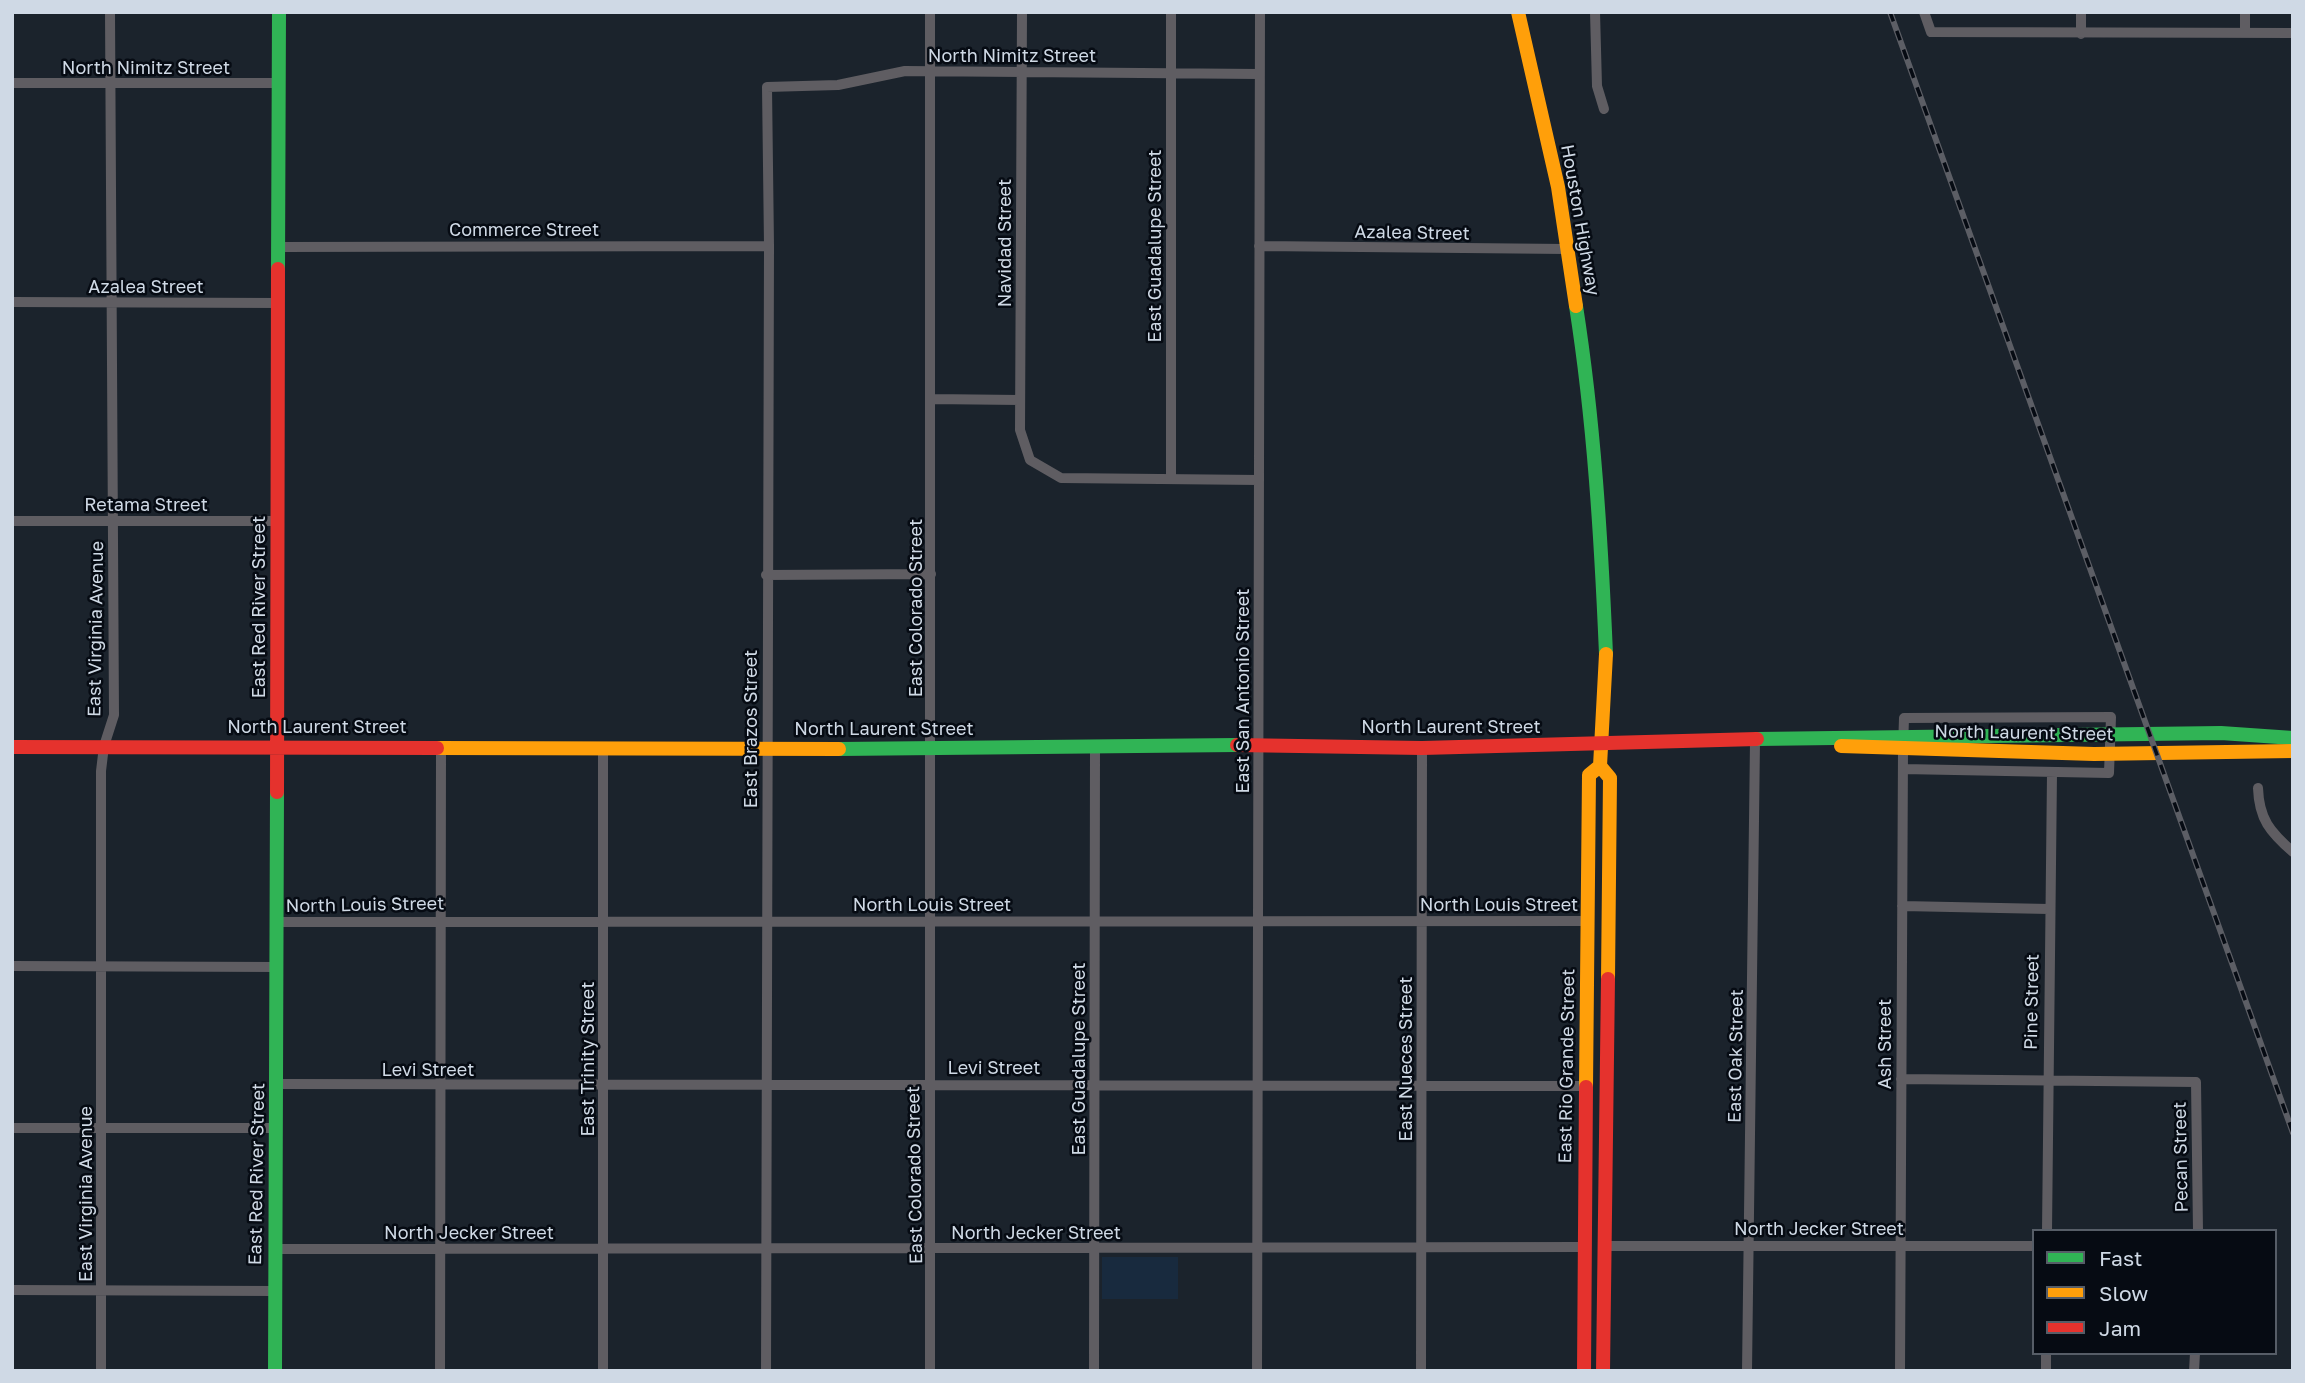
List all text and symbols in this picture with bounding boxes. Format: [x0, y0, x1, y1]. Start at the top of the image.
street label: North Nimitz Street [928, 45, 1096, 67]
street label: North Nimitz Street [62, 57, 230, 79]
street label: Houston Highway [1556, 143, 1604, 297]
street label: East Guadalupe Street [1144, 149, 1166, 343]
street label: Navidad Street [994, 179, 1016, 307]
street label: Commerce Street [449, 219, 599, 241]
street label: Azalea Street [1354, 221, 1470, 245]
street label: Azalea Street [88, 276, 204, 298]
street label: Retama Street [84, 494, 208, 516]
street label: East Red River Street [248, 516, 270, 698]
street label: East Colorado Street [905, 519, 927, 697]
street label: East Virginia Avenue [84, 541, 108, 717]
street label: East San Antonio Street [1232, 589, 1254, 793]
street label: East Brazos Street [740, 650, 762, 808]
street label: North Laurent Street [227, 716, 407, 738]
street label: North Laurent Street [1361, 716, 1541, 738]
street label: North Laurent Street [794, 718, 974, 740]
street label: North Laurent Street [1934, 721, 2114, 745]
street label: North Louis Street [286, 893, 444, 917]
street label: North Louis Street [853, 894, 1011, 916]
street label: North Louis Street [1420, 894, 1578, 916]
street label: Pine Street [2020, 954, 2044, 1050]
street label: East Guadalupe Street [1068, 962, 1090, 1156]
street label: East Rio Grande Street [1555, 969, 1579, 1163]
street label: East Nueces Street [1395, 977, 1417, 1141]
street label: East Trinity Street [577, 982, 599, 1136]
street label: East Oak Street [1724, 989, 1748, 1123]
street label: Ash Street [1874, 999, 1896, 1089]
street label: Levi Street [948, 1057, 1040, 1079]
street label: Levi Street [382, 1059, 474, 1081]
street label: East Red River Street [245, 1083, 269, 1265]
street label: East Colorado Street [903, 1086, 927, 1264]
street label: Pecan Street [2169, 1101, 2193, 1213]
street label: East Virginia Avenue [75, 1106, 97, 1282]
street label: North Jecker Street [1734, 1218, 1904, 1240]
street label: North Jecker Street [384, 1222, 554, 1244]
street label: North Jecker Street [951, 1222, 1121, 1244]
legend [2032, 1229, 2277, 1355]
text: Fast [2099, 1245, 2142, 1271]
text: Slow [2099, 1280, 2148, 1306]
text: Jam [2099, 1315, 2141, 1341]

